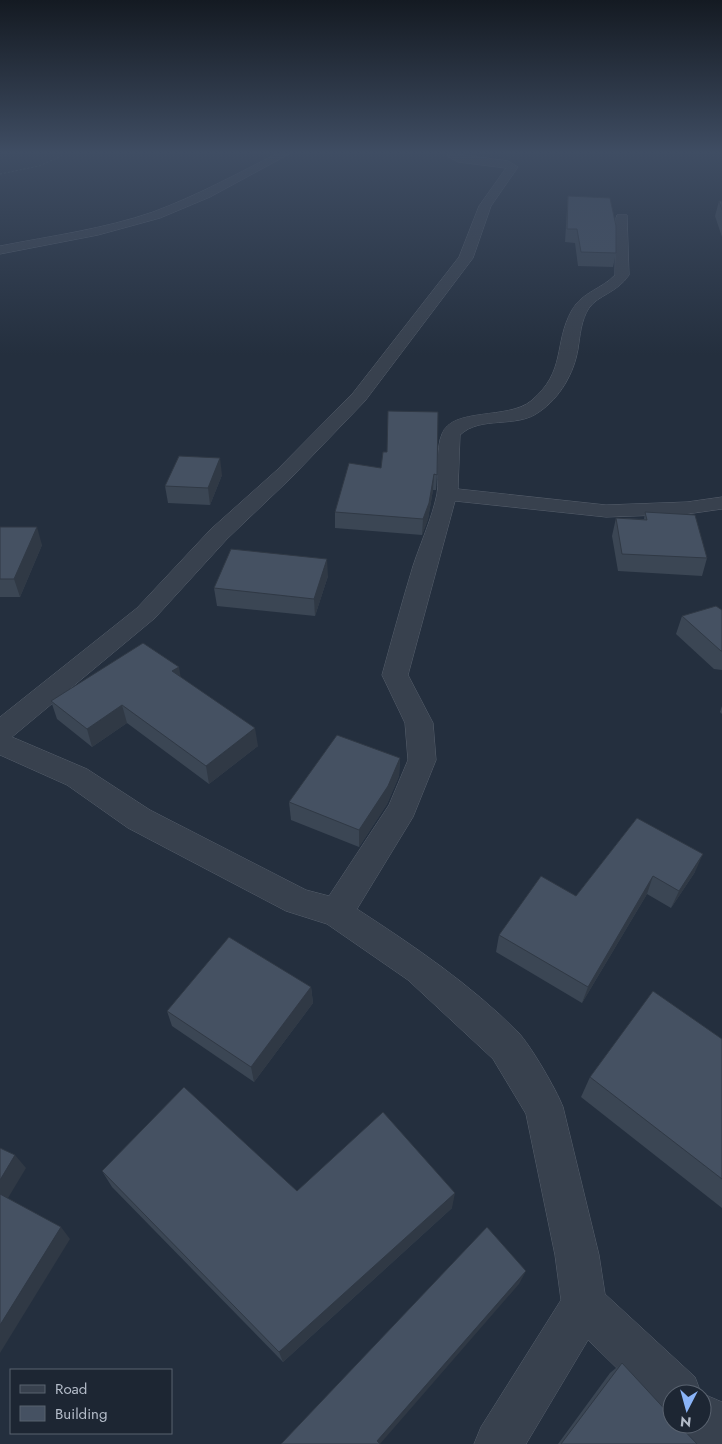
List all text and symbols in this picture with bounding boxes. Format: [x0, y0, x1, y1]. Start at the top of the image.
legend [10, 1369, 172, 1434]
text: Road [55, 1378, 87, 1400]
north arrow [662, 1384, 712, 1434]
text: Building [55, 1403, 107, 1425]
text: N [679, 1411, 692, 1432]

